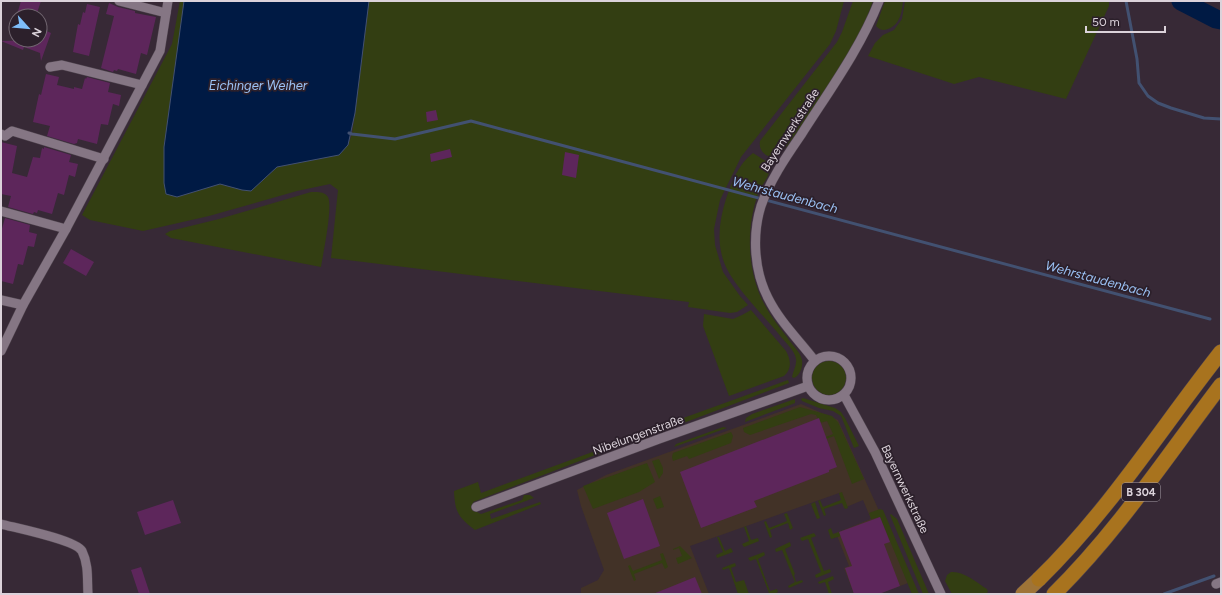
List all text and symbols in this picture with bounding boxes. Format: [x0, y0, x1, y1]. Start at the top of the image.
north arrow [8, 8, 48, 48]
scale bar [1086, 8, 1165, 34]
text: 50 m [1092, 15, 1120, 29]
text: N [29, 26, 44, 39]
water label: Eichinger Weiher [209, 78, 308, 93]
street label: Bayernwerkstraße [758, 86, 822, 174]
water label: Wehrstaudenbach [731, 174, 839, 216]
water label: Wehrstaudenbach [1044, 258, 1152, 300]
street label: Nibelungenstraße [591, 412, 686, 458]
street label: Bayernwerkstraße [878, 443, 932, 536]
road number: B 304 [1122, 483, 1160, 501]

